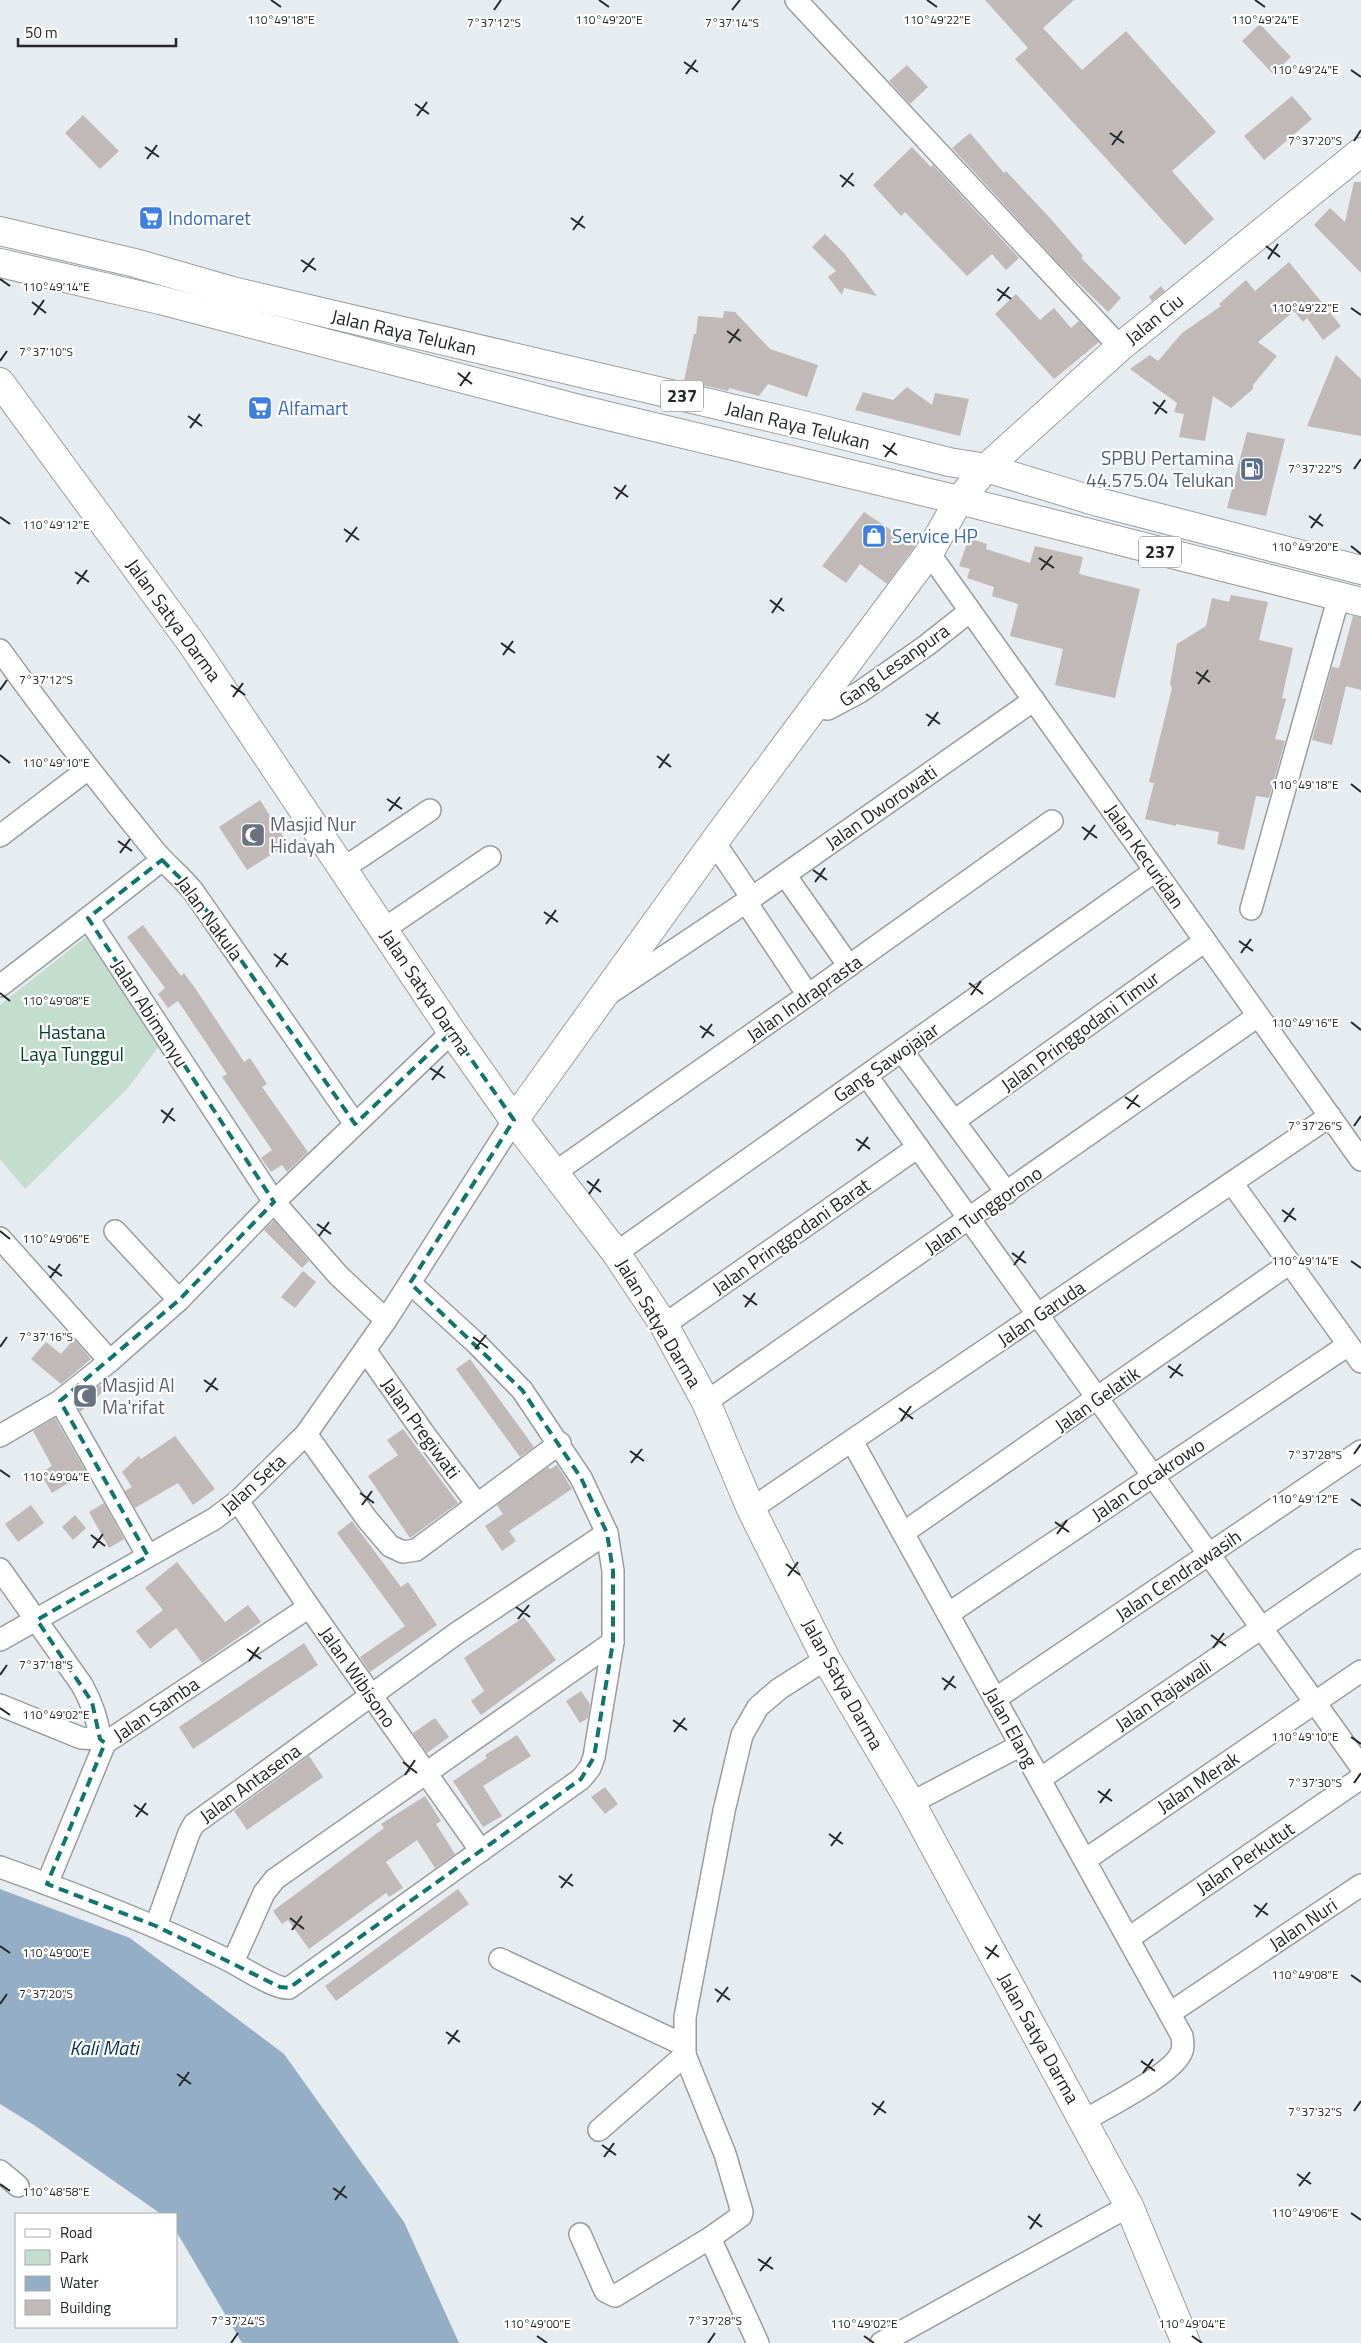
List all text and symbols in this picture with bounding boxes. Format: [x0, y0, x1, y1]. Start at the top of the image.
text: 110°49'18"E [247, 10, 315, 29]
text: 110°49'20"E [575, 10, 643, 29]
text: 110°49'22"E [903, 10, 971, 29]
text: 110°49'24"E [1231, 10, 1299, 29]
text: 7°37'12"S [467, 13, 521, 32]
text: 7°37'14"S [705, 13, 759, 32]
scale bar [18, 15, 175, 47]
text: 50 m [25, 21, 58, 44]
text: 110°49'24"E [1271, 60, 1339, 79]
text: 7°37'20"S [1288, 131, 1342, 150]
place label: Indomaret [168, 203, 251, 232]
supermarket icon: Indomaret [138, 205, 164, 231]
text: 110°49'14"E [22, 277, 90, 296]
street label: Jalan Ciu [1118, 286, 1189, 351]
text: 110°49'22"E [1271, 298, 1339, 317]
street label: Jalan Raya Telukan [329, 301, 480, 362]
text: 7°37'10"S [19, 342, 73, 361]
road number: 237 [661, 381, 703, 412]
place label: Alfamart [278, 393, 348, 422]
street label: Jalan Raya Telukan [723, 393, 874, 457]
supermarket icon: Alfamart [247, 395, 273, 421]
place label: SPBU Pertamina 44.575.04 Telukan [1086, 443, 1234, 494]
fuel station icon: SPBU Pertamina 44.575.04 Telukan [1239, 456, 1265, 482]
text: 7°37'22"S [1288, 459, 1342, 478]
text: 110°49'12"E [22, 515, 90, 534]
place label: Service HP [892, 521, 978, 550]
shop icon: Service HP [861, 523, 887, 549]
road number: 237 [1139, 536, 1181, 568]
text: 110°49'20"E [1271, 537, 1339, 556]
street label: Jalan Satya Darma [120, 552, 229, 688]
street label: Gang Lesanpura [833, 616, 955, 713]
text: 7°37'12"S [19, 670, 73, 689]
text: 110°49'10"E [22, 753, 90, 772]
street label: Jalan Dworowati [819, 757, 943, 856]
text: 110°49'18"E [1271, 775, 1339, 794]
street label: Jalan Kecuridan [1098, 797, 1192, 914]
place label: Masjid Nur Hidayah [270, 809, 357, 860]
mosque icon: Masjid Nur Hidayah [240, 822, 266, 848]
street label: Jalan Nakula [170, 869, 251, 967]
street label: Jalan Satya Darma [374, 923, 480, 1061]
street label: Jalan Indraprasta [740, 947, 868, 1048]
street label: Jalan Abimanyu [105, 953, 196, 1072]
street label: Jalan Pringgodani Timur [994, 963, 1165, 1098]
text: 110°49'08"E [22, 991, 90, 1010]
text: 110°49'16"E [1271, 1013, 1339, 1032]
street label: Gang Sawojajar [827, 1014, 945, 1109]
park label: Hastana Laya Tunggul [20, 1017, 124, 1068]
text: 7°37'26"S [1288, 1116, 1342, 1135]
street label: Jalan Tunggorono [918, 1158, 1048, 1261]
street label: Jalan Pringgodani Barat [706, 1170, 876, 1301]
text: 110°49'06"E [22, 1229, 90, 1248]
text: 110°49'14"E [1271, 1251, 1339, 1270]
street label: Jalan Satya Darma [609, 1253, 710, 1393]
street label: Jalan Garuda [991, 1272, 1091, 1353]
text: 7°37'16"S [19, 1327, 73, 1346]
street label: Jalan Gelatik [1048, 1358, 1145, 1439]
place label: Masjid Al Ma'rifat [102, 1370, 175, 1421]
street label: Jalan Pregiwati [375, 1371, 468, 1484]
mosque icon: Masjid Al Ma'rifat [72, 1383, 98, 1409]
street label: Jalan Cocakrowo [1085, 1430, 1210, 1527]
text: 7°37'28"S [1288, 1445, 1342, 1464]
street label: Jalan Seta [213, 1446, 292, 1521]
text: 110°49'04"E [22, 1467, 90, 1486]
text: 110°49'12"E [1271, 1489, 1339, 1508]
street label: Jalan Cendrawasih [1109, 1522, 1247, 1628]
street label: Jalan Satya Darma [795, 1613, 892, 1755]
street label: Jalan Wibisono [313, 1620, 404, 1733]
street label: Jalan Rajawali [1109, 1652, 1217, 1738]
text: 7°37'18"S [19, 1655, 73, 1674]
street label: Jalan Samba [107, 1669, 205, 1748]
street label: Jalan Elang [977, 1681, 1045, 1772]
text: 110°49'02"E [22, 1705, 90, 1724]
text: 110°49'10"E [1271, 1727, 1339, 1746]
street label: Jalan Antasena [193, 1736, 307, 1829]
street label: Jalan Merak [1151, 1743, 1245, 1820]
text: 7°37'30"S [1288, 1773, 1342, 1792]
street label: Jalan Perkutut [1190, 1814, 1300, 1901]
street label: Jalan Nuri [1263, 1890, 1343, 1957]
text: 110°49'00"E [22, 1943, 90, 1962]
text: 110°49'08"E [1271, 1965, 1339, 1984]
street label: Jalan Satya Darma [991, 1967, 1088, 2109]
text: 7°37'20"S [19, 1984, 73, 2003]
water label: Kali Mati [70, 2032, 141, 2063]
text: 7°37'32"S [1288, 2102, 1342, 2121]
text: 110°48'58"E [22, 2182, 90, 2201]
text: 110°49'06"E [1271, 2203, 1339, 2222]
legend [15, 2213, 178, 2328]
text: Road [60, 2221, 92, 2244]
text: Park [60, 2246, 89, 2269]
text: Water [60, 2271, 99, 2294]
text: Building [60, 2296, 111, 2319]
text: 7°37'24"S [211, 2311, 265, 2330]
text: 7°37'28"S [688, 2311, 742, 2330]
text: 110°49'00"E [503, 2314, 571, 2333]
text: 110°49'02"E [830, 2314, 898, 2333]
text: 110°49'04"E [1158, 2314, 1226, 2333]

